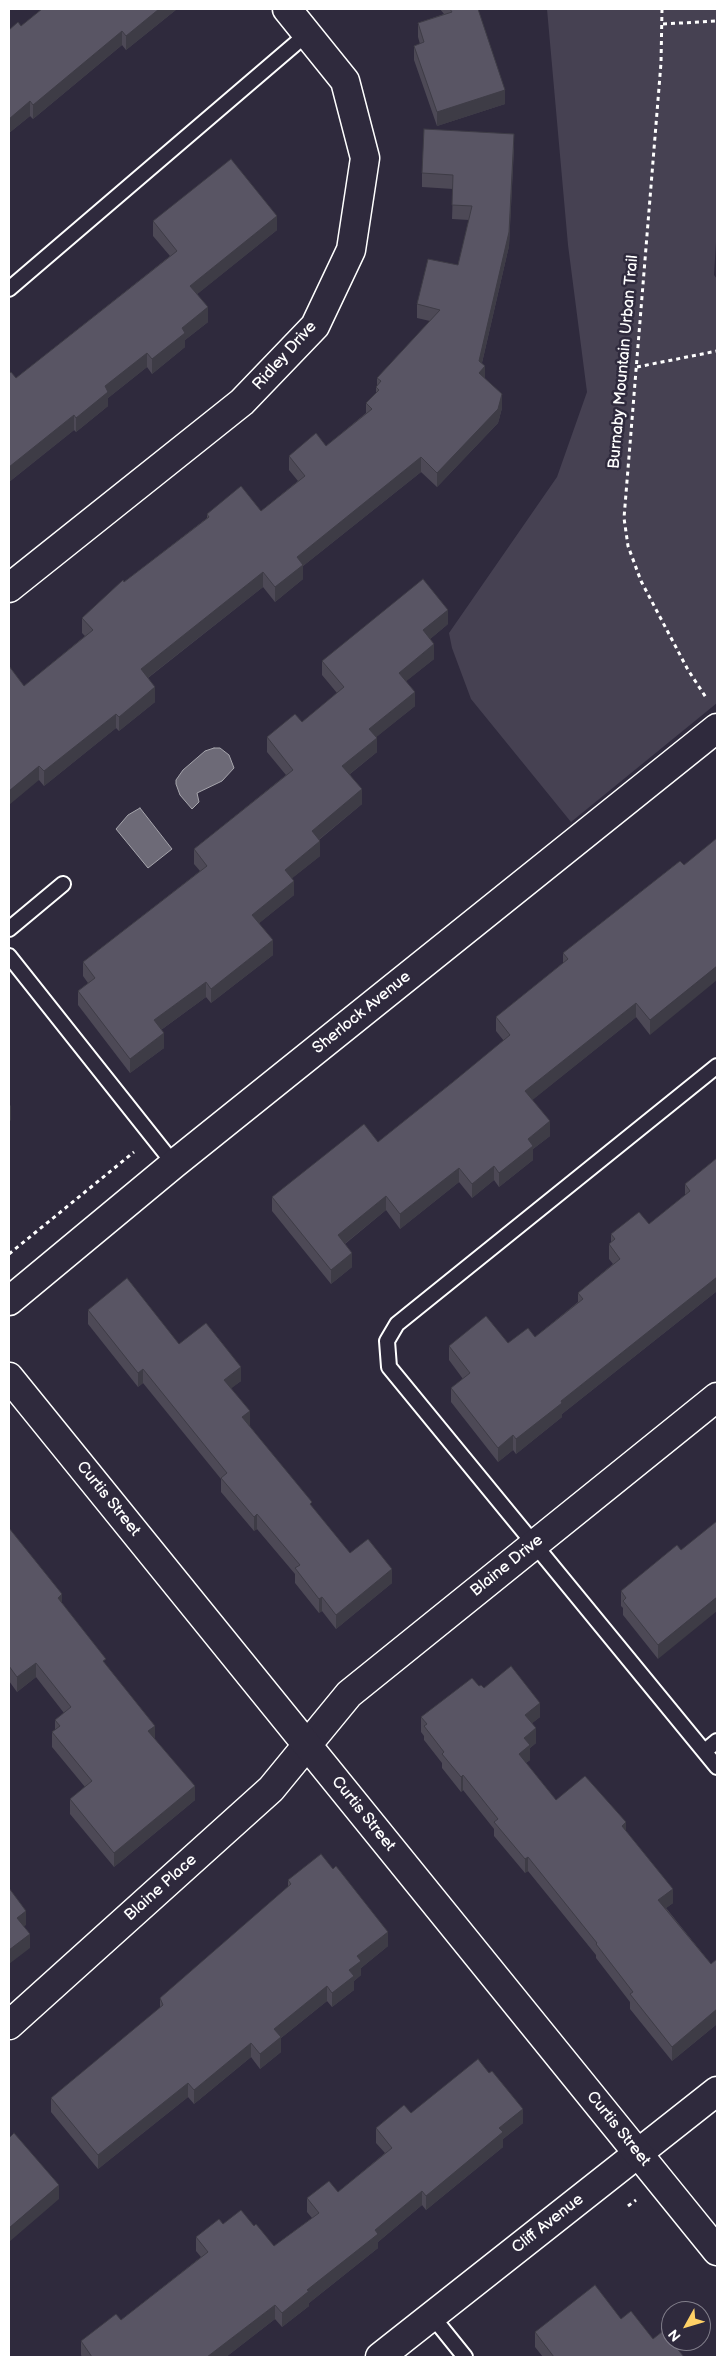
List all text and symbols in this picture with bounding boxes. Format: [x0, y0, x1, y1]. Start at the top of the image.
street label: Burnaby Mountain Urban Trail [605, 254, 643, 470]
street label: Ridley Drive [249, 318, 321, 394]
street label: Sherlock Avenue [309, 968, 415, 1058]
street label: Curtis Street [72, 1458, 144, 1540]
street label: Blaine Drive [467, 1531, 547, 1601]
street label: Curtis Street [327, 1773, 399, 1855]
street label: Blaine Place [121, 1851, 201, 1925]
street label: Curtis Street [582, 2088, 654, 2170]
street label: Cliff Avenue [508, 2190, 588, 2258]
north arrow [661, 2301, 711, 2351]
text: N [665, 2326, 685, 2345]

